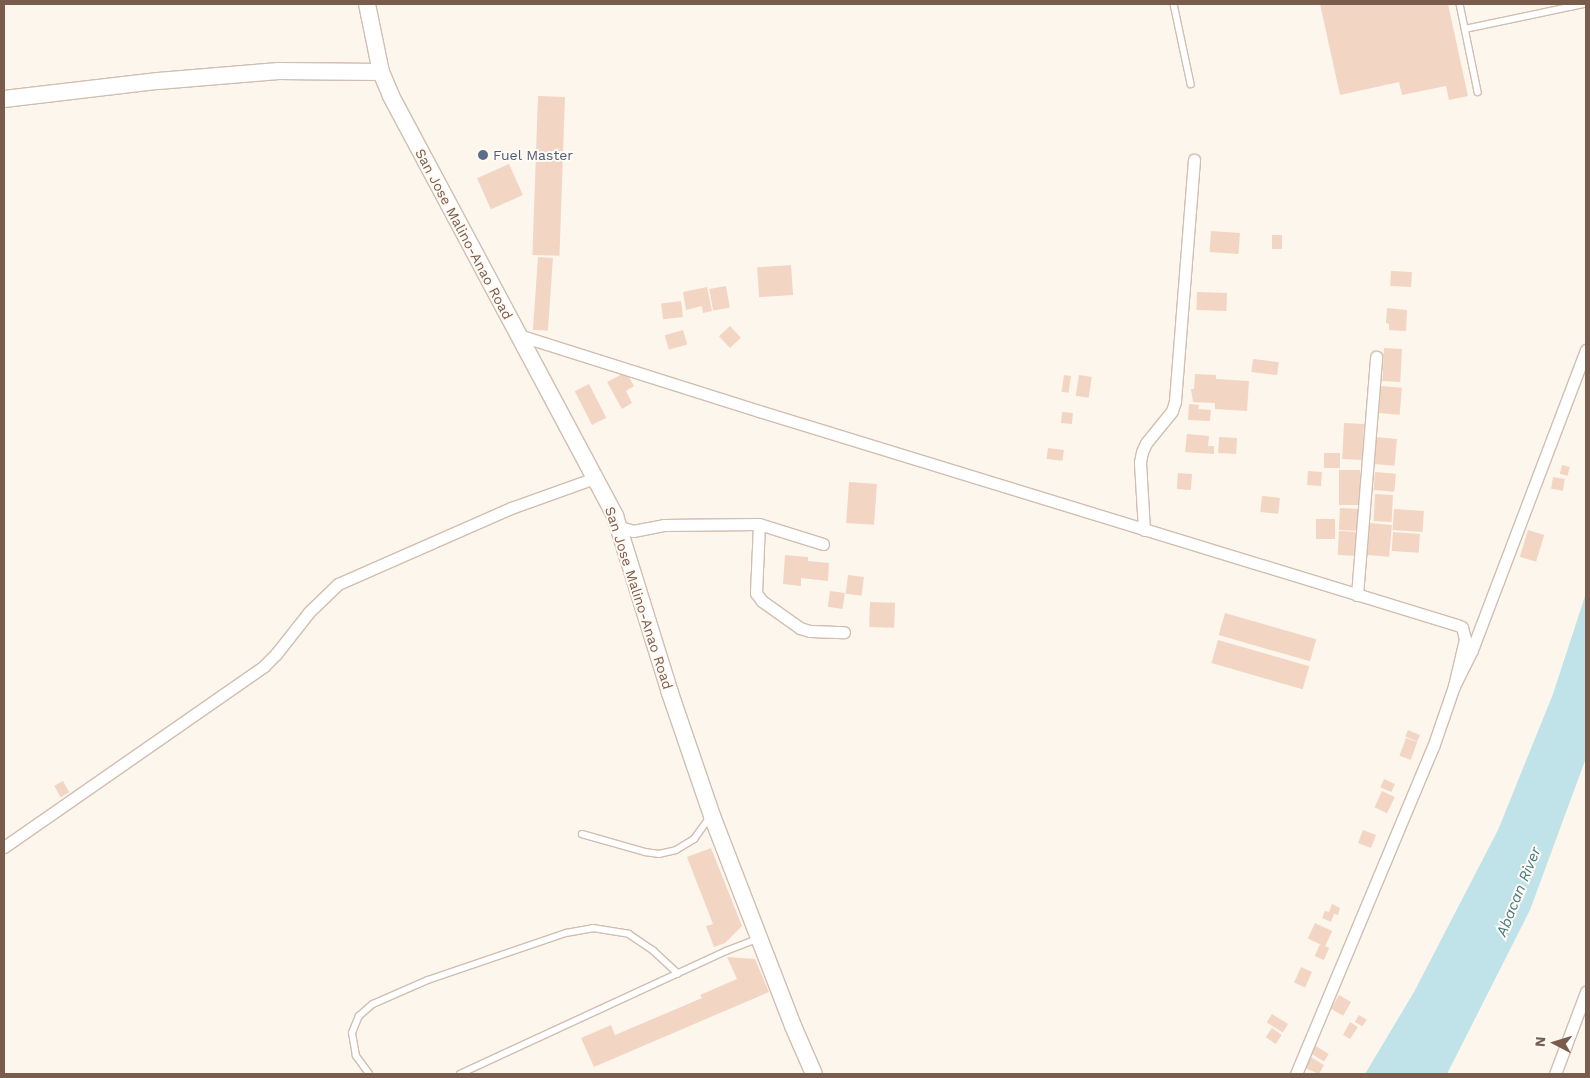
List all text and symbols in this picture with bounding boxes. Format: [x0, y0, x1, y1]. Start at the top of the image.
street label: San Jose Malino-Anao Road [412, 145, 516, 323]
place label: Fuel Master [493, 147, 574, 163]
marker: Fuel Master [477, 149, 489, 161]
street label: San Jose Malino-Anao Road [601, 504, 677, 692]
water label: Abacan River [1493, 845, 1545, 939]
north arrow [1530, 1018, 1580, 1068]
text: N [1532, 1036, 1548, 1048]

